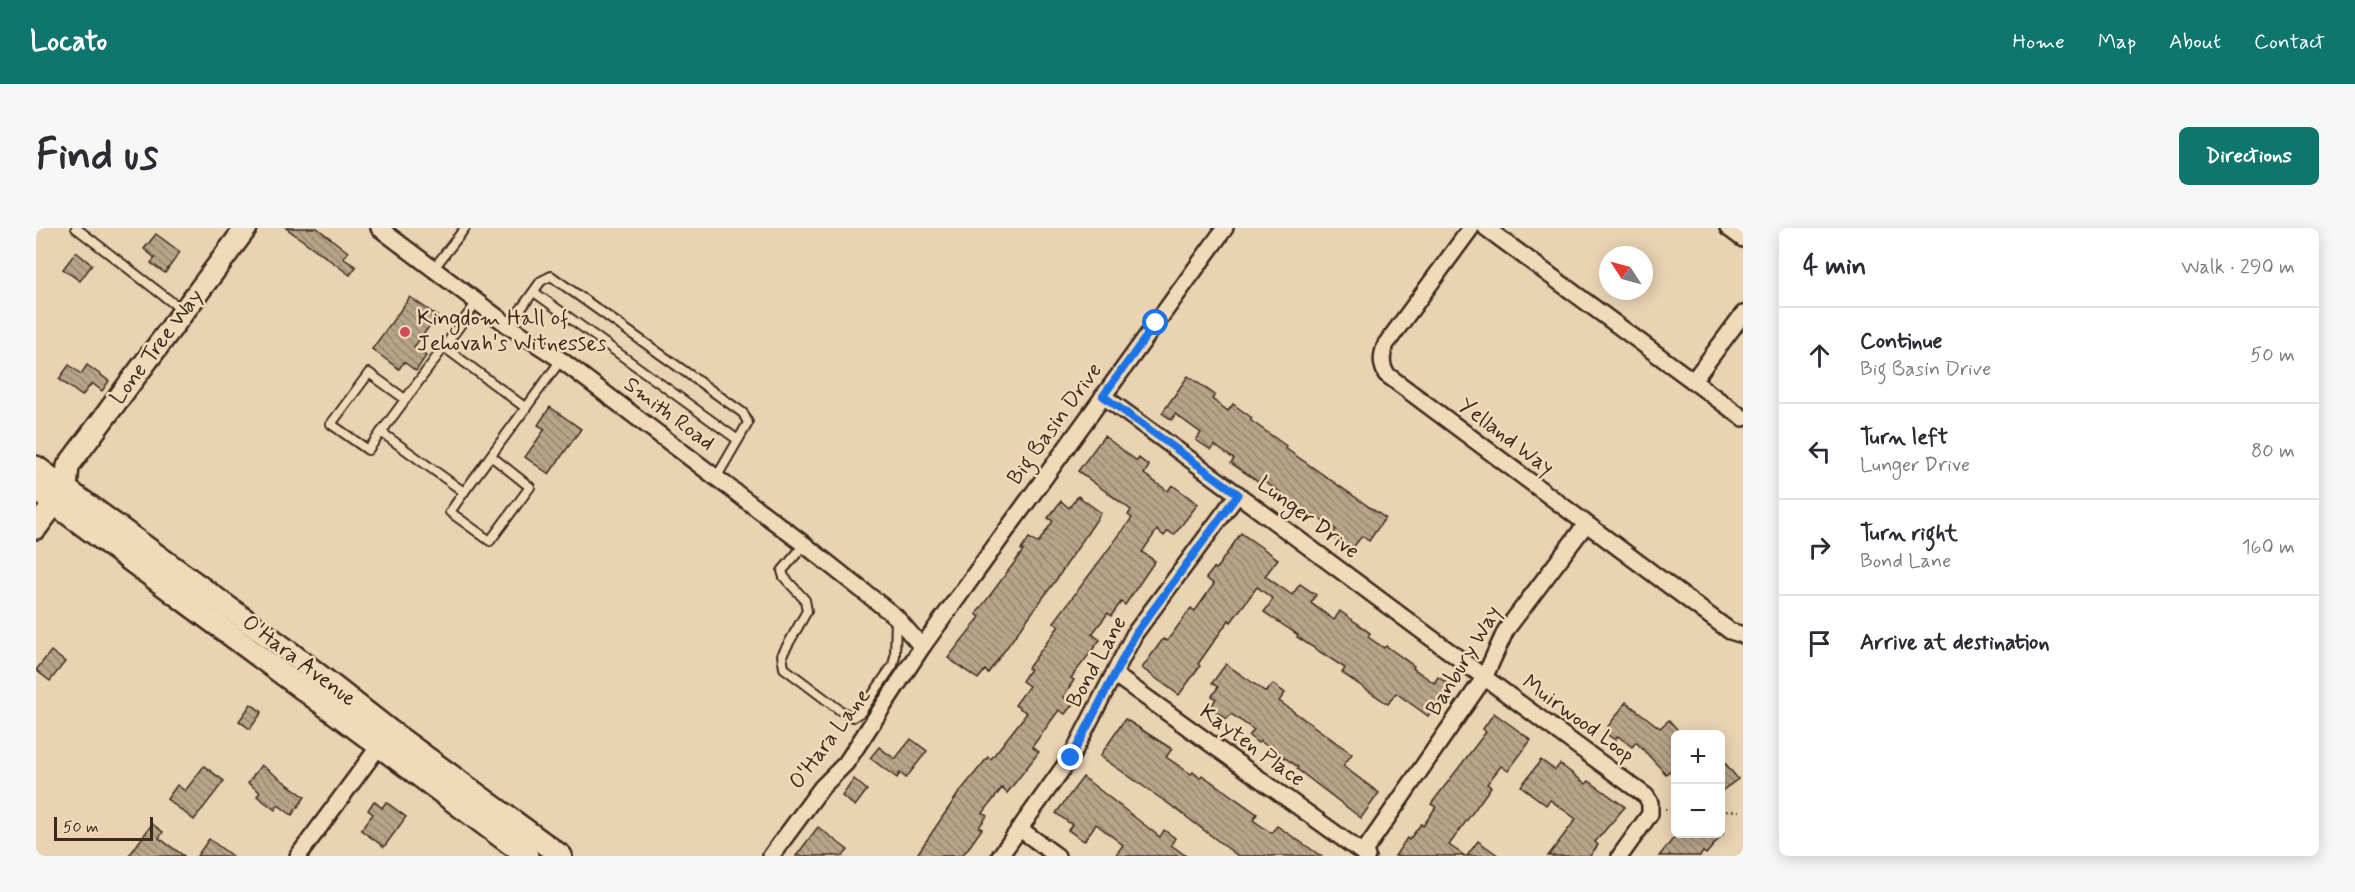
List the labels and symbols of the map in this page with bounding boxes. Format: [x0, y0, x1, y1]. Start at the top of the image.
north arrow [1599, 246, 1653, 300]
street label: Lone Tree Way [104, 284, 210, 410]
place label: Kingdom Hall of Jehovah's Witnesses [417, 305, 607, 358]
route start [1142, 309, 1168, 335]
marker: Kingdom Hall of Jehovah's Witnesses [398, 325, 412, 339]
street label: Big Basin Drive [1001, 357, 1111, 492]
street label: Smith Road [618, 371, 720, 457]
street label: Yelland Way [1453, 392, 1559, 482]
street label: Lunger Drive [1249, 470, 1365, 568]
street label: Banbury Way [1420, 601, 1508, 721]
street label: O'Hara Avenue [236, 609, 362, 713]
street label: Bond Lane [1060, 611, 1134, 713]
street label: Muirwood Loop [1516, 669, 1640, 769]
street label: O'Hara Lane [783, 683, 877, 795]
street label: Kayten Place [1194, 698, 1310, 794]
route end [1057, 744, 1083, 770]
scale bar [54, 814, 153, 842]

